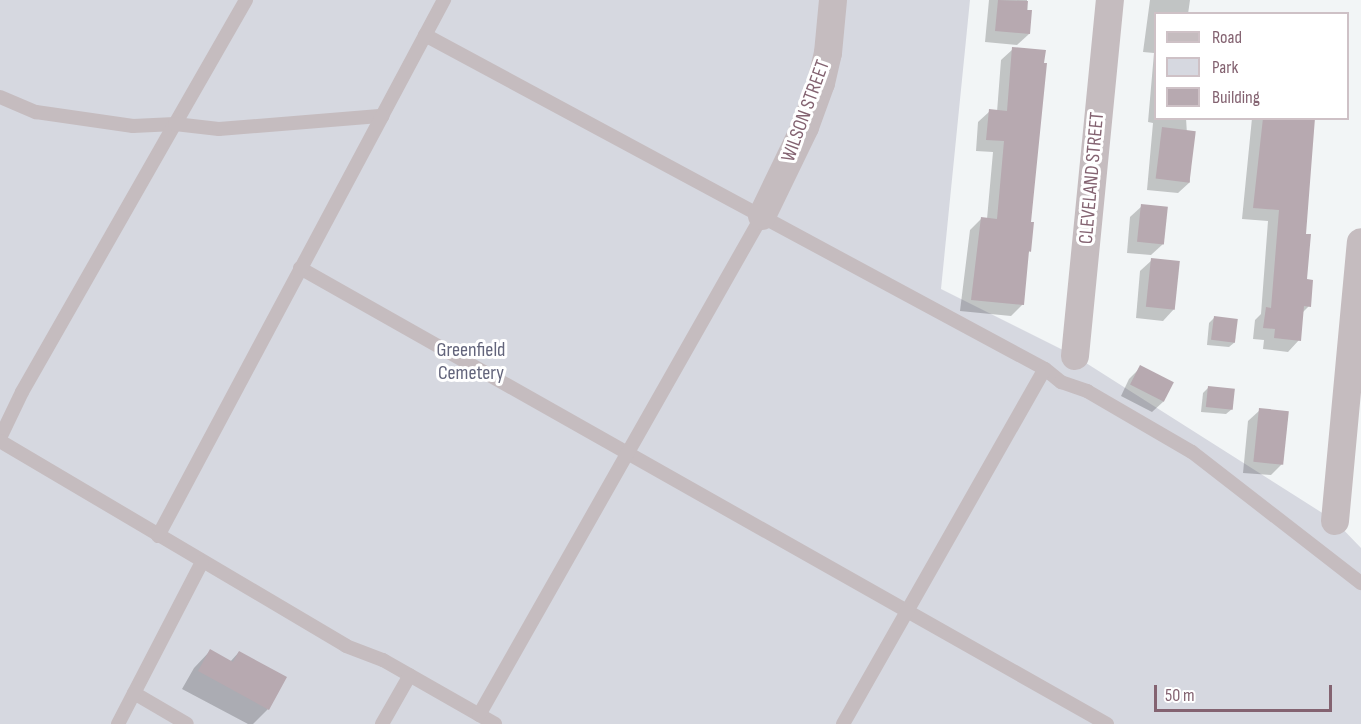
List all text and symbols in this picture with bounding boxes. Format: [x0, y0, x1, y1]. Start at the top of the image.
legend [1154, 12, 1349, 120]
text: Road [1212, 27, 1242, 48]
street label: WILSON STREET [777, 57, 835, 165]
text: Park [1212, 57, 1238, 78]
text: Building [1212, 87, 1260, 108]
street label: CLEVELAND STREET [1074, 111, 1110, 245]
park label: Greenfield Cemetery [437, 339, 505, 386]
scale bar [1157, 673, 1336, 711]
text: 50 m [1165, 685, 1195, 706]

